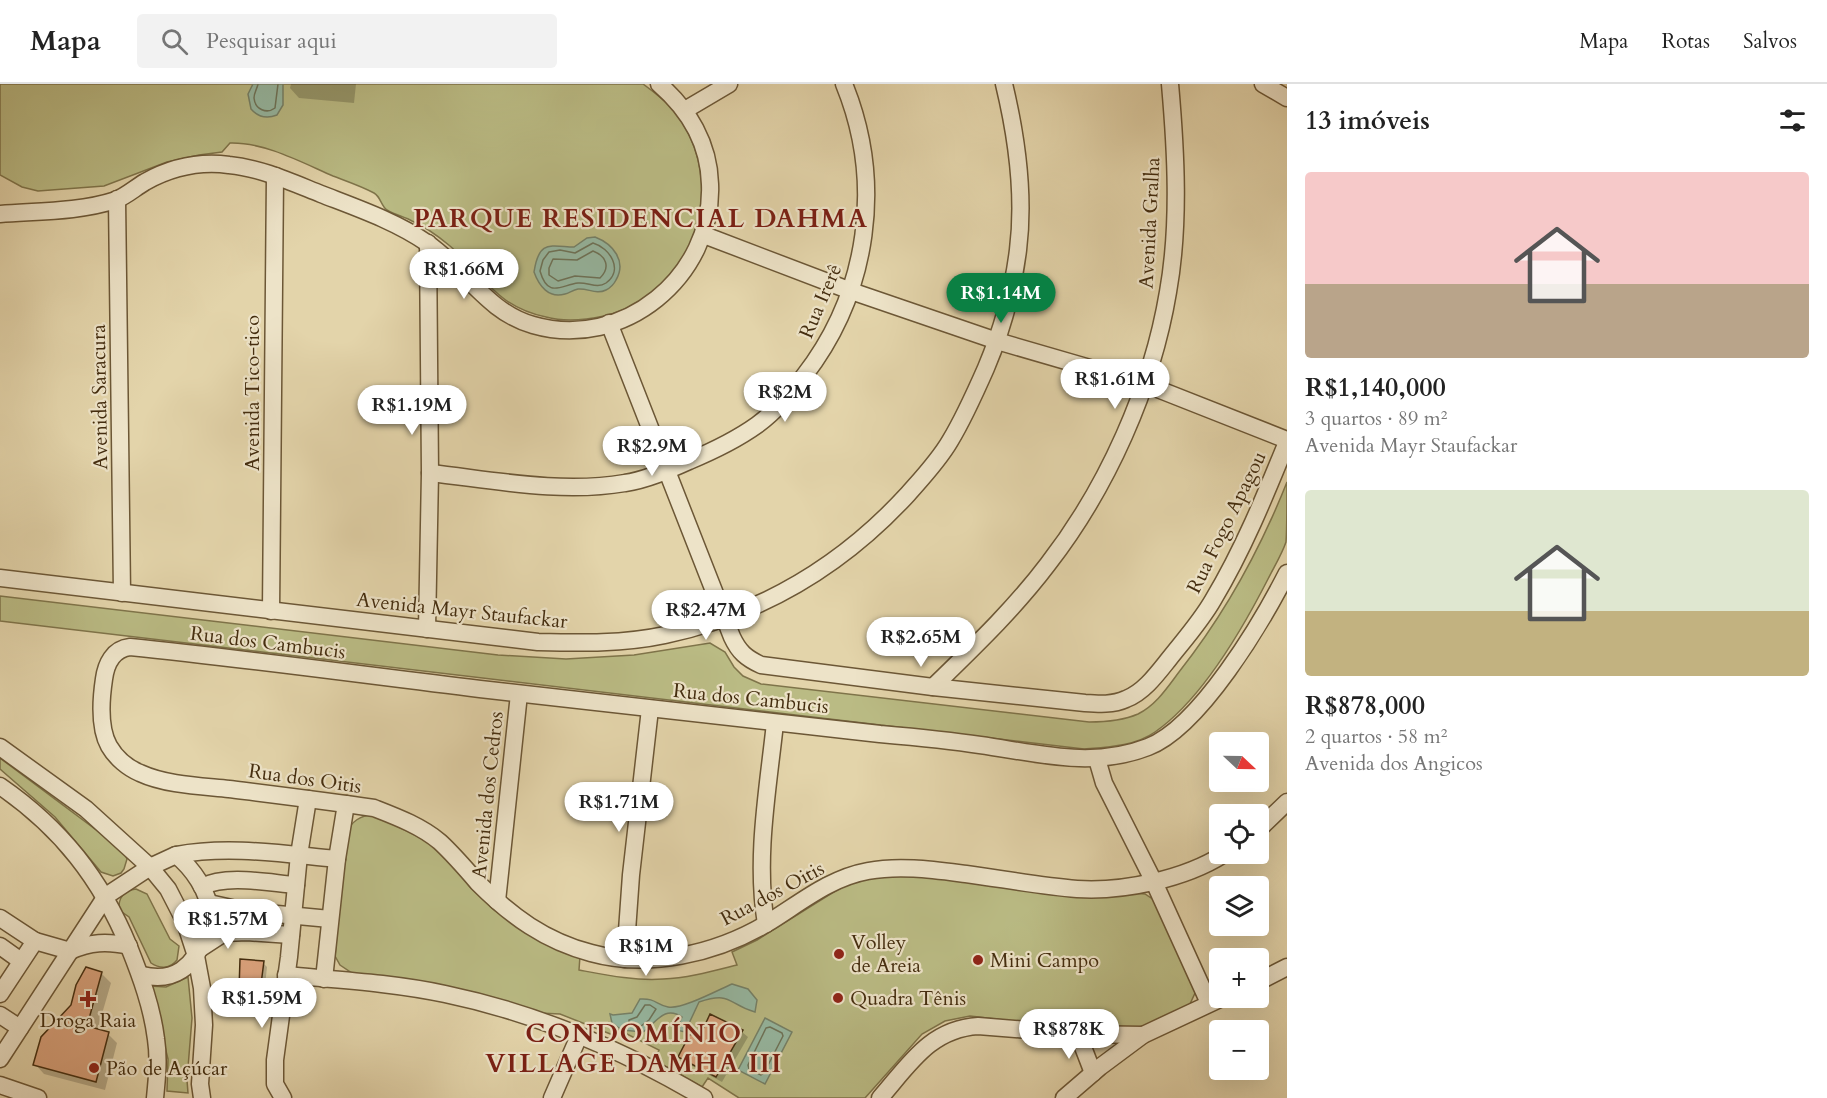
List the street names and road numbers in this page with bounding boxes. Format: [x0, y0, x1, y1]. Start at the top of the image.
street label: Avenida Gralha [1133, 156, 1166, 289]
street label: Rua Irerê [793, 260, 848, 343]
street label: Avenida Tico-tico [239, 315, 266, 471]
street label: Avenida Saracura [85, 324, 114, 470]
street label: Rua Fogo Apagou [1180, 447, 1273, 598]
street label: Avenida Mayr Staufackar [355, 586, 570, 635]
street label: Rua dos Cambucis [189, 620, 347, 665]
street label: Rua dos Cambucis [672, 677, 830, 720]
street label: Avenida dos Cedros [465, 710, 510, 880]
street label: Rua dos Oitis [247, 757, 363, 800]
street label: Rua dos Oitis [716, 855, 829, 932]

